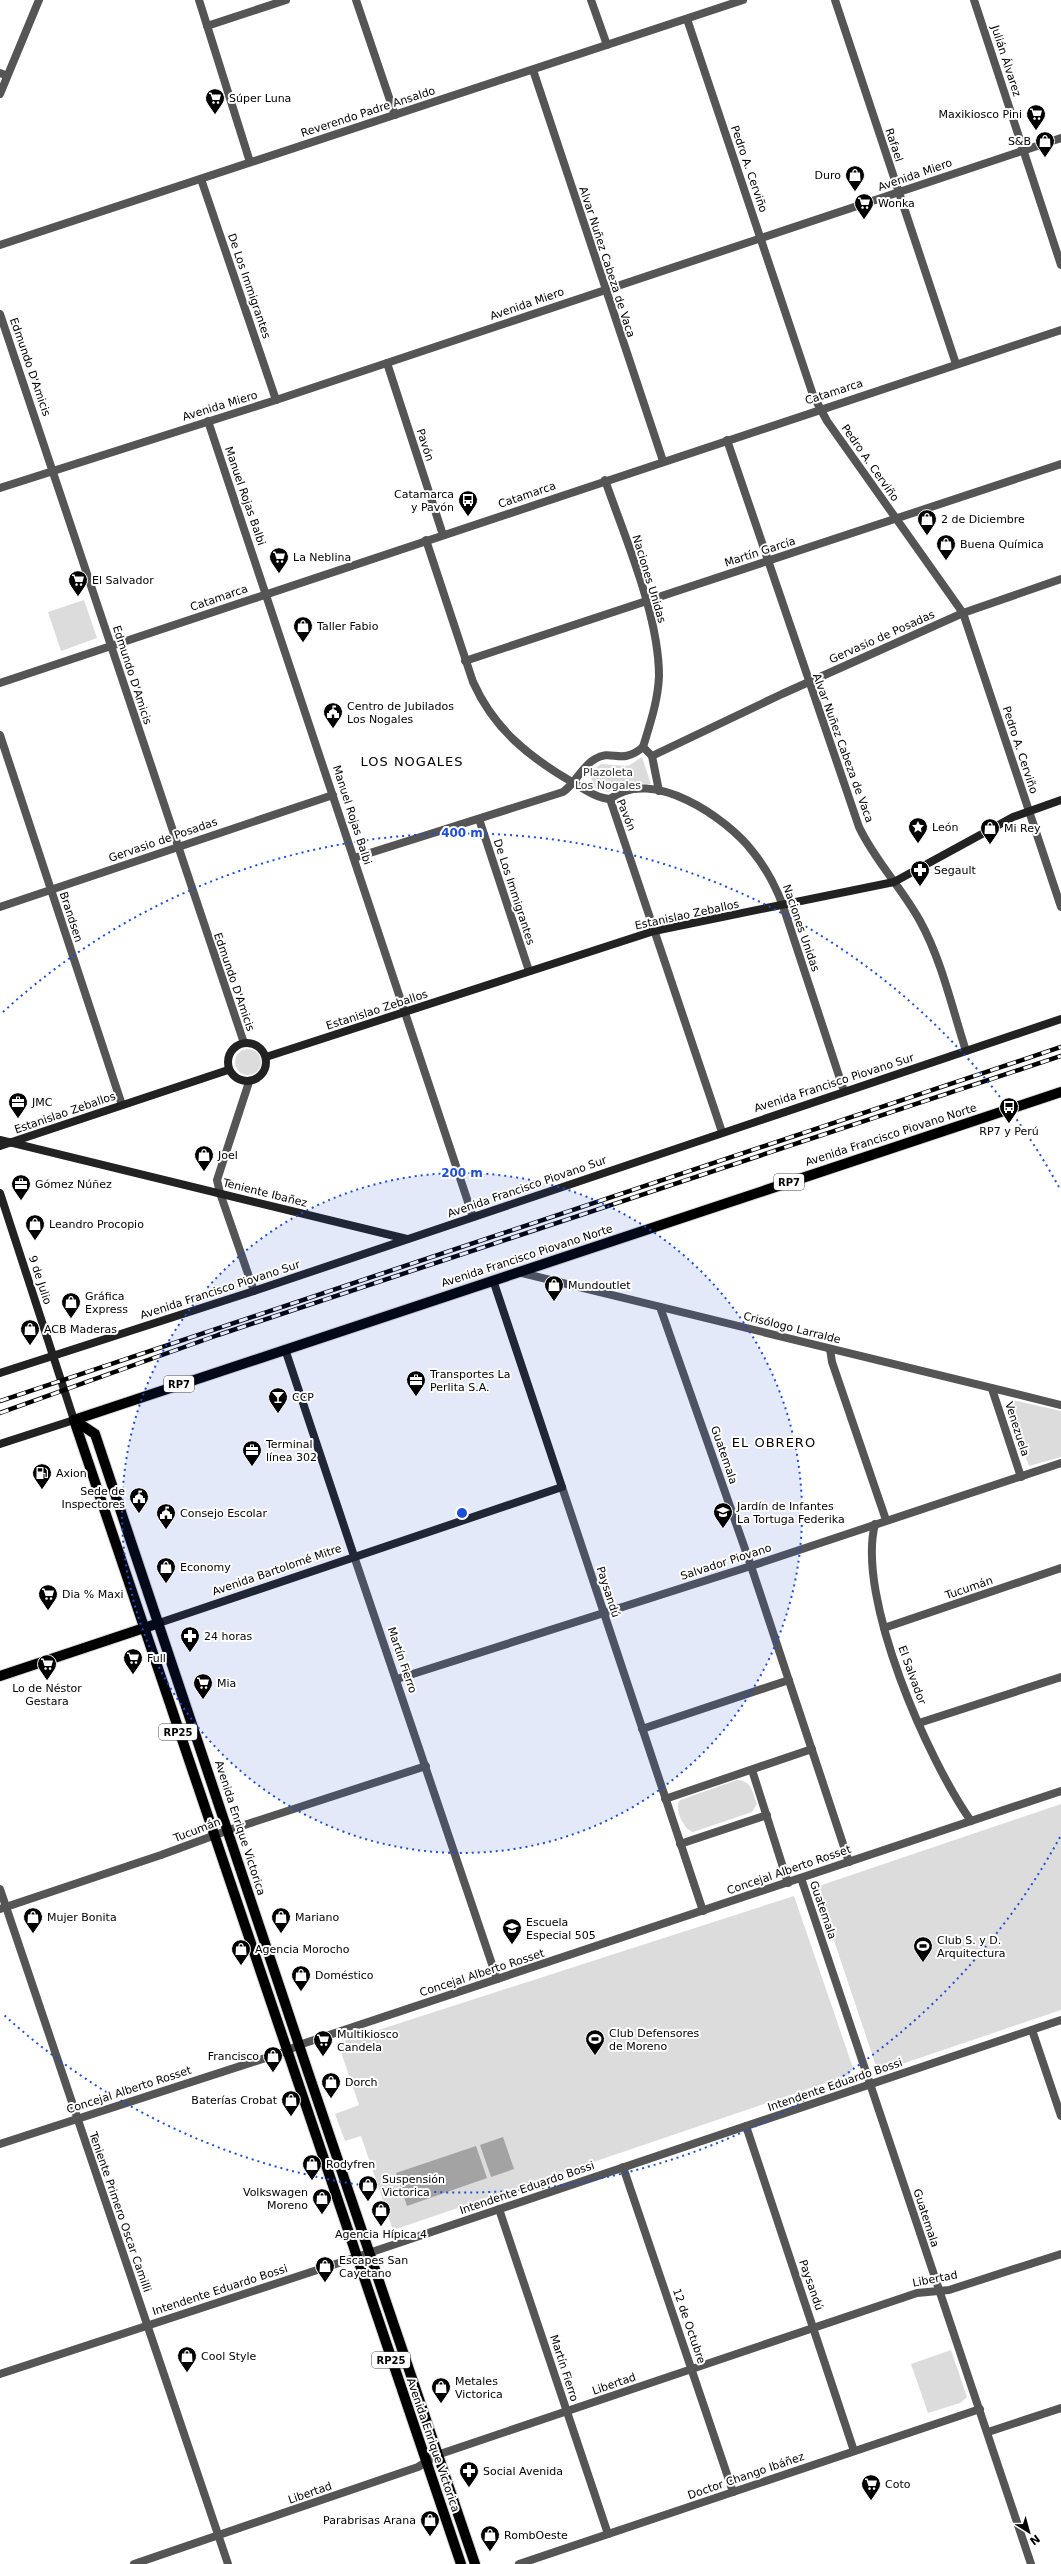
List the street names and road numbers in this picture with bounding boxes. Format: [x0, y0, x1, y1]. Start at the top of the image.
street label: Julián Álvarez [988, 23, 1024, 98]
street label: Reverendo Padre Ansaldo [299, 84, 437, 140]
street label: Pedro A. Cerviño [728, 124, 770, 214]
street label: Rafael [882, 127, 906, 163]
street label: Avenida Miero [876, 156, 954, 194]
street label: Alvar Nuñez Cabeza de Vaca [576, 185, 638, 339]
street label: De Los Immigrantes [225, 232, 273, 341]
street label: Avenida Miero [488, 285, 566, 323]
street label: Edmundo D'Amicis [7, 316, 53, 418]
street label: Catamarca [803, 377, 865, 407]
street label: Avenida Miero [181, 388, 259, 424]
street label: Pedro A. Cerviño [839, 422, 902, 504]
street label: Pavón [414, 427, 436, 463]
street label: Manuel Rojas Balbi [222, 445, 268, 547]
street label: Catamarca [497, 479, 557, 511]
street label: Naciones Unidas [629, 533, 669, 625]
street label: Martín García [723, 534, 797, 570]
street label: Catamarca [189, 582, 249, 614]
street label: Gervasio de Posadas [827, 608, 937, 666]
street label: Edmundo D'Amicis [110, 624, 154, 726]
street label: Alvar Nuñez Cabeza de Vaca [810, 672, 876, 824]
street label: Pedro A. Cerviño [1000, 705, 1040, 796]
street label: Manuel Rojas Balbi [330, 764, 374, 866]
street label: Pavón [614, 797, 638, 833]
street label: Gervasio de Posadas [107, 815, 219, 865]
street label: De Los Immigrantes [491, 837, 537, 947]
street label: Naciones Unidas [780, 883, 822, 974]
street label: Brandsen [57, 890, 85, 944]
street label: Estanislao Zeballos [634, 898, 741, 932]
street label: Edmundo D'Amicis [211, 931, 257, 1033]
street label: Estanislao Zeballos [325, 987, 430, 1033]
street label: Avenida Francisco Piovano Sur [752, 1051, 916, 1115]
street label: Estanislao Zeballos [13, 1089, 118, 1136]
street label: Avenida Francisco Piovano Norte [804, 1101, 979, 1169]
street label: Avenida Francisco Piovano Sur [446, 1153, 609, 1220]
road number: RP7 [774, 1174, 804, 1190]
street label: Teniente Ibañez [221, 1176, 309, 1210]
street label: Avenida Francisco Piovano Norte [440, 1222, 615, 1290]
street label: 9 de Julio [26, 1254, 54, 1306]
street label: Avenida Francisco Piovano Sur [138, 1258, 302, 1322]
street label: Crisólogo Larralde [742, 1310, 842, 1346]
road number: RP7 [164, 1376, 194, 1392]
street label: Venezuela [1002, 1400, 1032, 1458]
street label: Guatemala [708, 1424, 740, 1486]
street label: Salvador Piovano [679, 1541, 773, 1583]
street label: Avenida Bartolomé Mitre [211, 1542, 344, 1598]
street label: Paysandú [594, 1565, 622, 1619]
street label: Tucumán [943, 1574, 995, 1603]
street label: Martín Fierro [385, 1625, 420, 1695]
street label: El Salvador [895, 1644, 929, 1707]
road number: RP25 [159, 1724, 197, 1740]
street label: Avenida Enrique Victorica [212, 1759, 268, 1897]
street label: Tucumán [171, 1815, 222, 1845]
street label: Concejal Alberto Rosset [725, 1842, 853, 1897]
street label: Guatemala [807, 1879, 839, 1941]
street label: Concejal Alberto Rosset [418, 1946, 547, 1999]
street label: Intendente Eduardo Bossi [766, 2056, 904, 2114]
street label: Concejal Alberto Rosset [65, 2063, 194, 2116]
street label: Teniente Primero Oscar Camilli [86, 2129, 154, 2294]
street label: Intendente Eduardo Bossi [458, 2159, 596, 2217]
street label: Guatemala [910, 2187, 942, 2249]
street label: Paysandú [796, 2258, 826, 2312]
street label: Intendente Eduardo Bossi [151, 2262, 289, 2318]
street label: Libertad [911, 2268, 959, 2290]
street label: 12 de Octubre [670, 2287, 708, 2366]
street label: Martín Fierro [547, 2333, 581, 2403]
road number: RP25 [372, 2352, 410, 2368]
street label: Libertad [590, 2370, 638, 2398]
street label: Avenida Enrique Victorica [404, 2376, 462, 2514]
street label: Doctor Chango Ibáñez [686, 2450, 806, 2502]
street label: Libertad [286, 2479, 334, 2507]

